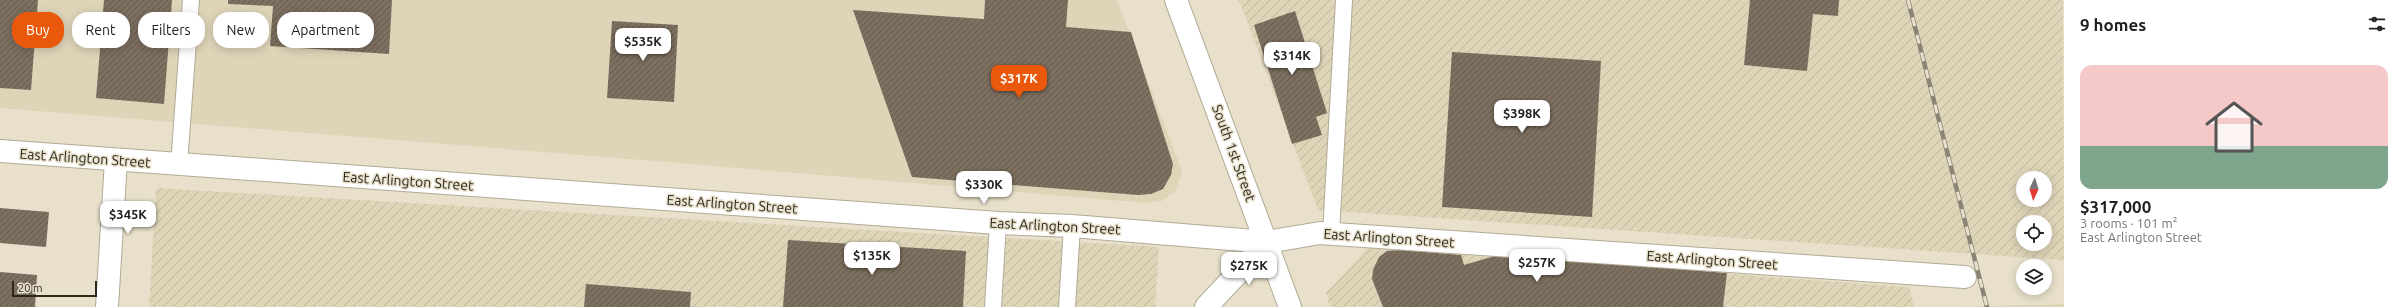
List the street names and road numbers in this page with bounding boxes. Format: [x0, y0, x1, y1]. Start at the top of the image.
street label: South 1st Street [1209, 102, 1259, 204]
street label: East Arlington Street [19, 145, 152, 171]
street label: East Arlington Street [342, 168, 475, 194]
street label: East Arlington Street [666, 191, 799, 217]
street label: East Arlington Street [989, 215, 1121, 237]
street label: East Arlington Street [1323, 225, 1456, 251]
street label: East Arlington Street [1646, 247, 1779, 273]

